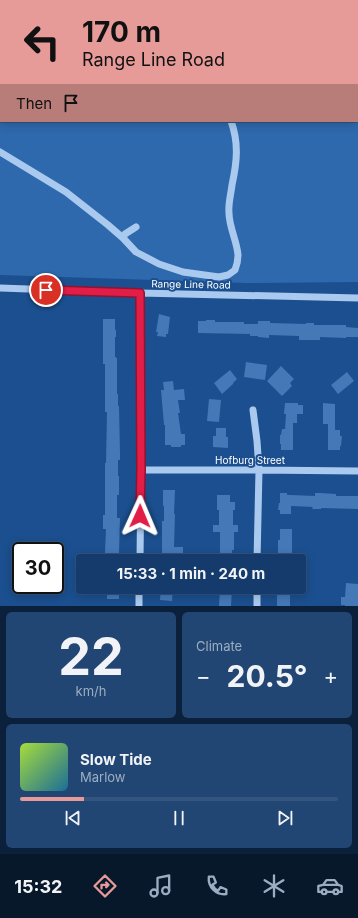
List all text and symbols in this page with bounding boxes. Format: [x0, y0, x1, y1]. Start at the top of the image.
text: 170 m [82, 15, 161, 49]
icon: left [16, 16, 68, 68]
text: Range Line Road [82, 49, 225, 70]
icon: arrive [60, 92, 82, 114]
text: Then [16, 94, 52, 113]
pin [29, 273, 63, 307]
street label: Range Line Road [151, 277, 231, 291]
icon: arrive [35, 279, 57, 301]
street label: Hofburg Street [215, 454, 286, 466]
position arrow [119, 495, 161, 537]
speed limit sign: 30 [12, 542, 64, 594]
text: 15:33 · 1 min · 240 m [117, 564, 265, 583]
text: 22 [58, 625, 124, 688]
text: Climate [196, 638, 242, 654]
text: 20.5° [227, 658, 307, 694]
text: − [196, 663, 211, 689]
text: + [323, 663, 338, 689]
text: km/h [76, 683, 106, 699]
text: Slow Tide [80, 750, 152, 769]
text: Marlow [80, 769, 126, 785]
icon: previous [62, 807, 84, 829]
icon: pause [168, 807, 190, 829]
icon: next [274, 807, 296, 829]
icon: directions [91, 872, 119, 900]
icon: music [147, 872, 175, 900]
icon: phone [203, 872, 231, 900]
icon: climate [260, 872, 288, 900]
icon: car [316, 872, 344, 900]
text: 15:32 [14, 876, 62, 897]

